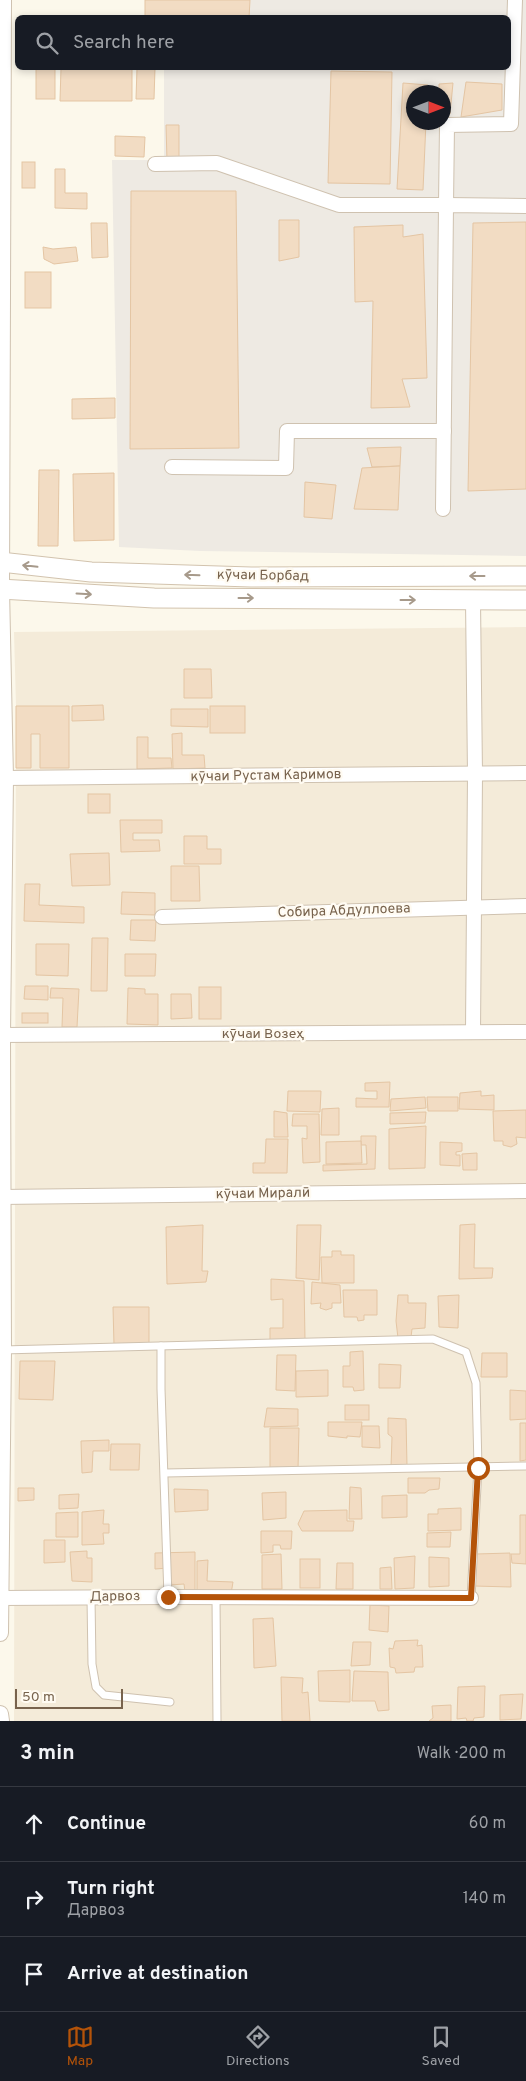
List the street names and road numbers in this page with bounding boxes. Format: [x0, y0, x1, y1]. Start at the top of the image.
street label: кӯчаи Борбад [217, 567, 309, 585]
street label: кӯчаи Рустам Каримов [190, 766, 342, 786]
street label: Собира Абдуллоева [277, 900, 411, 922]
street label: кӯчаи Возеҳ [222, 1026, 304, 1043]
street label: кӯчаи Миралӣ [216, 1185, 310, 1203]
street label: Дарвоз [89, 1588, 141, 1606]

